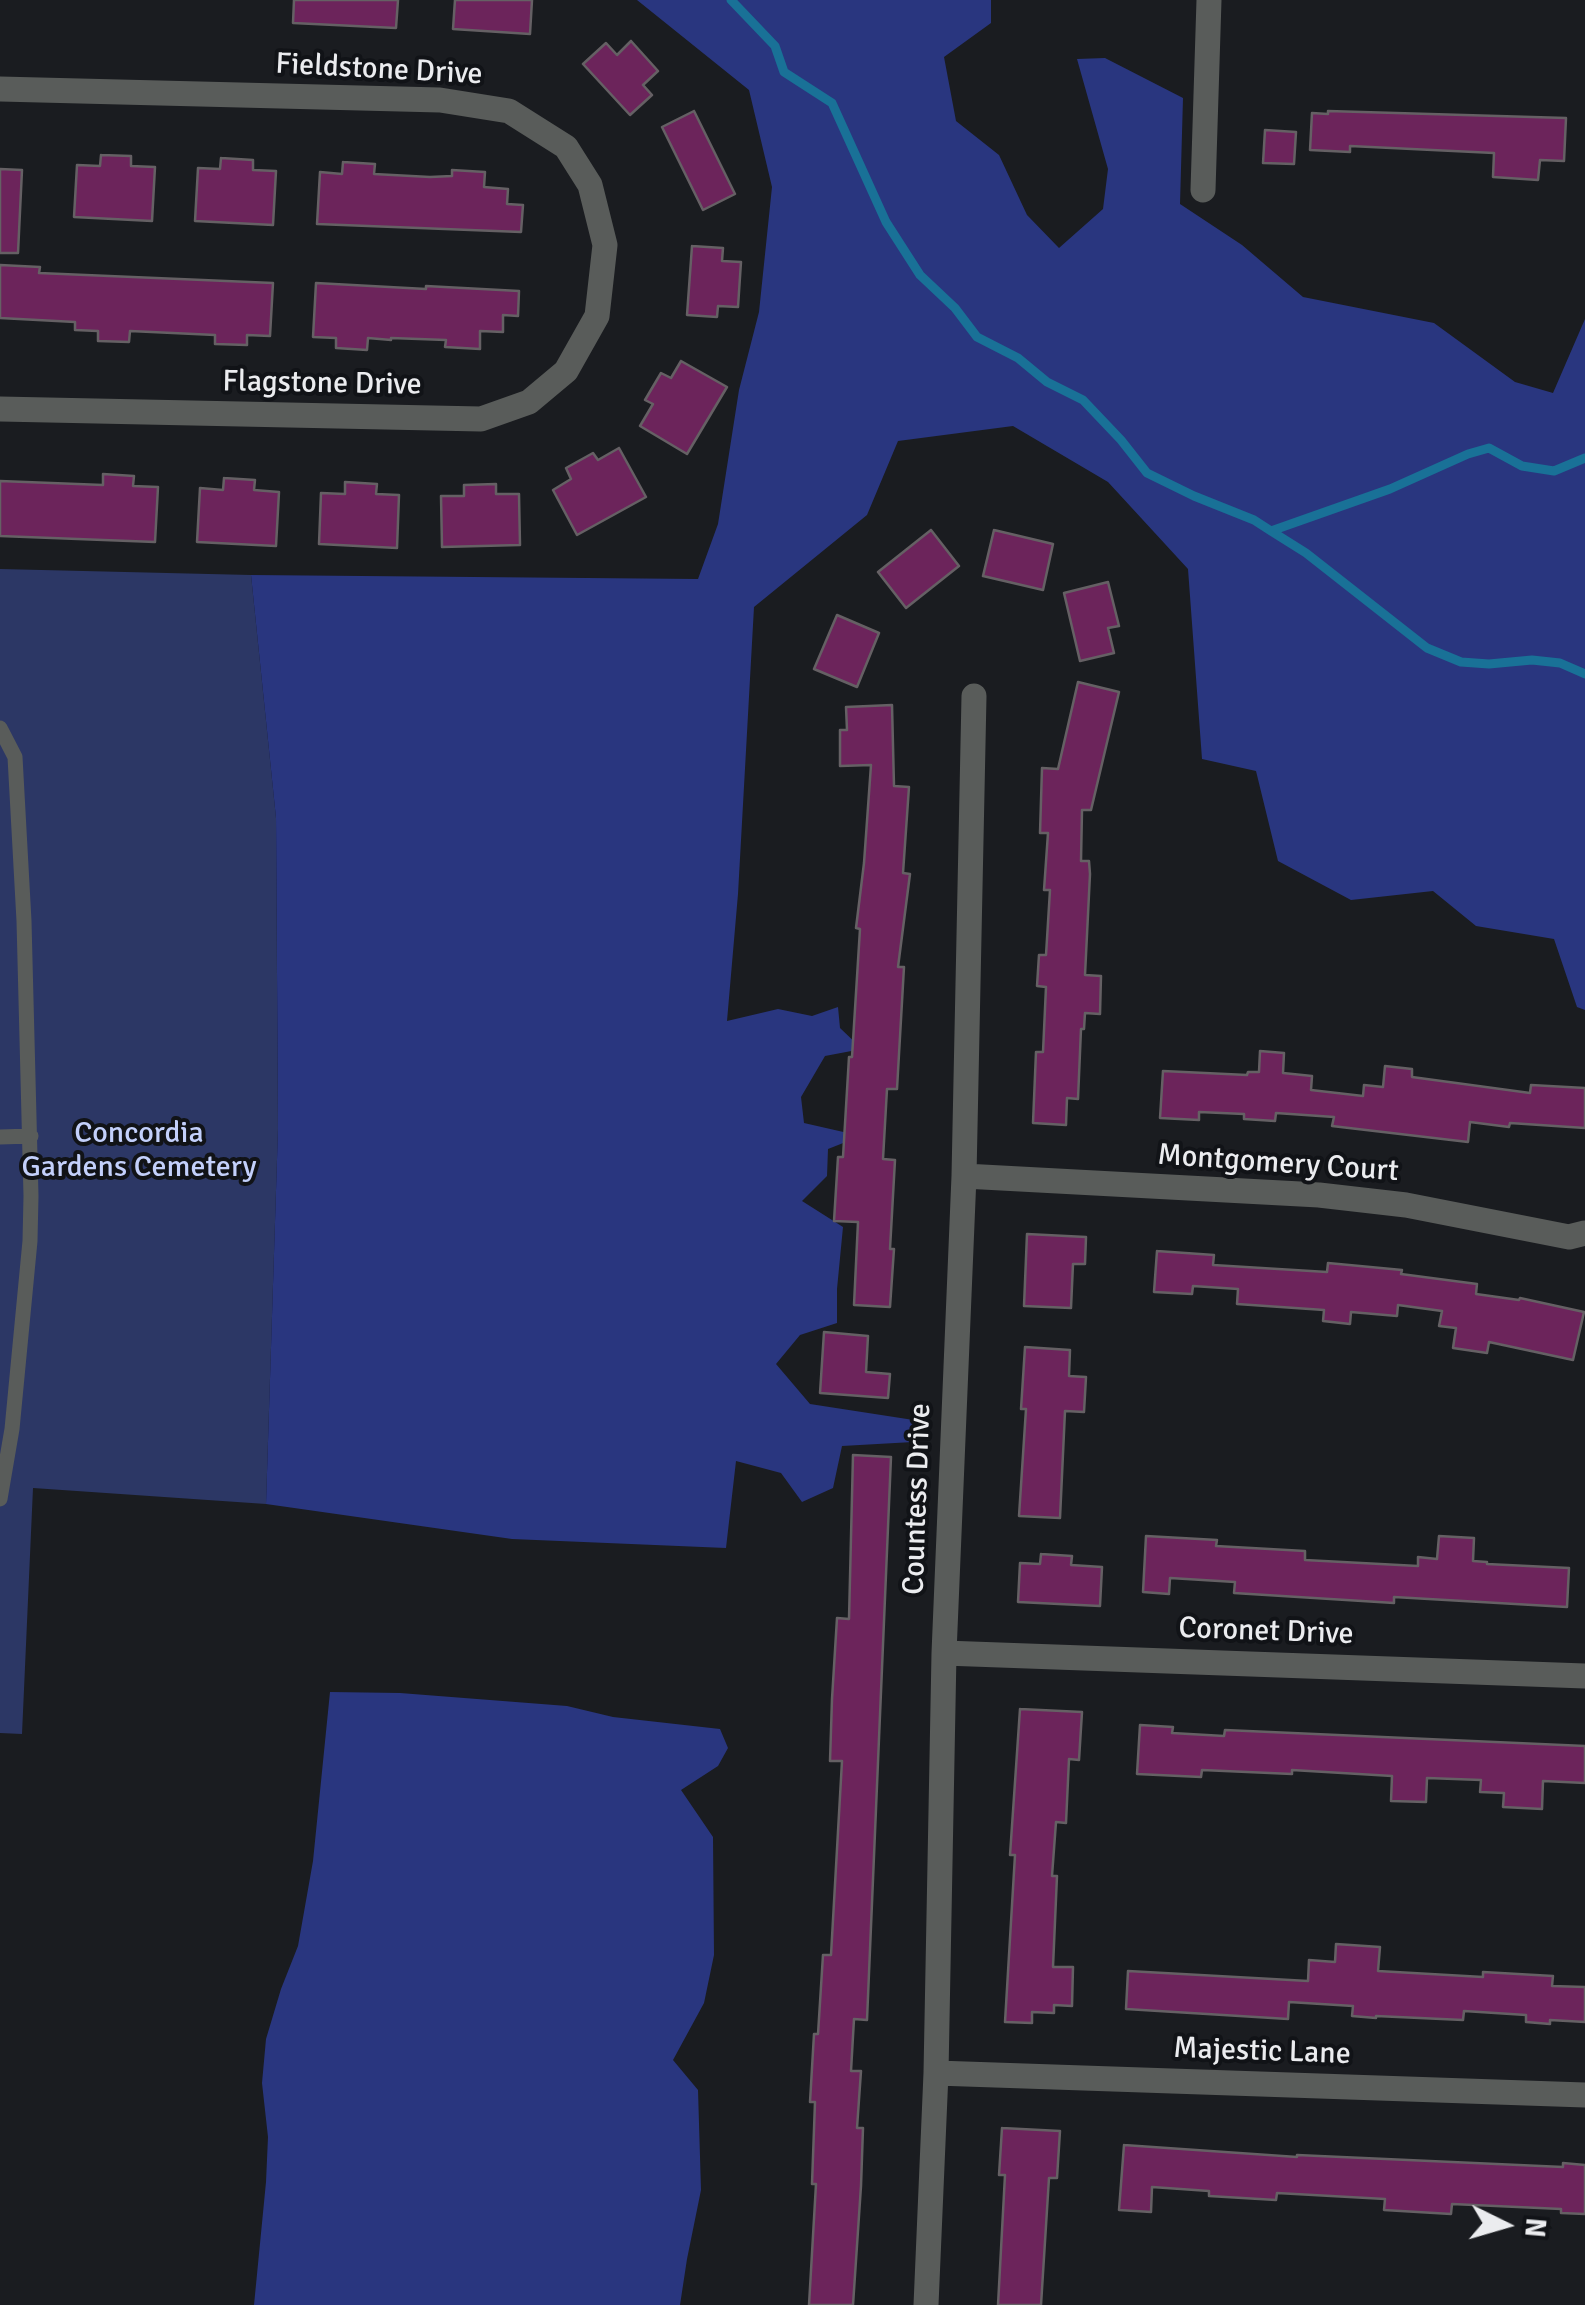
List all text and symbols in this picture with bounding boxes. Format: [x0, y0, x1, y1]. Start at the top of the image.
street label: Fieldstone Drive [275, 47, 483, 93]
street label: Flagstone Drive [222, 364, 422, 404]
park label: Concordia Gardens Cemetery [21, 1116, 257, 1186]
street label: Montgomery Court [1156, 1138, 1400, 1190]
street label: Countess Drive [897, 1403, 939, 1595]
street label: Coronet Drive [1178, 1611, 1354, 1653]
street label: Majestic Lane [1173, 2031, 1351, 2073]
north arrow [1455, 2175, 1555, 2275]
text: N [1517, 2216, 1553, 2239]

